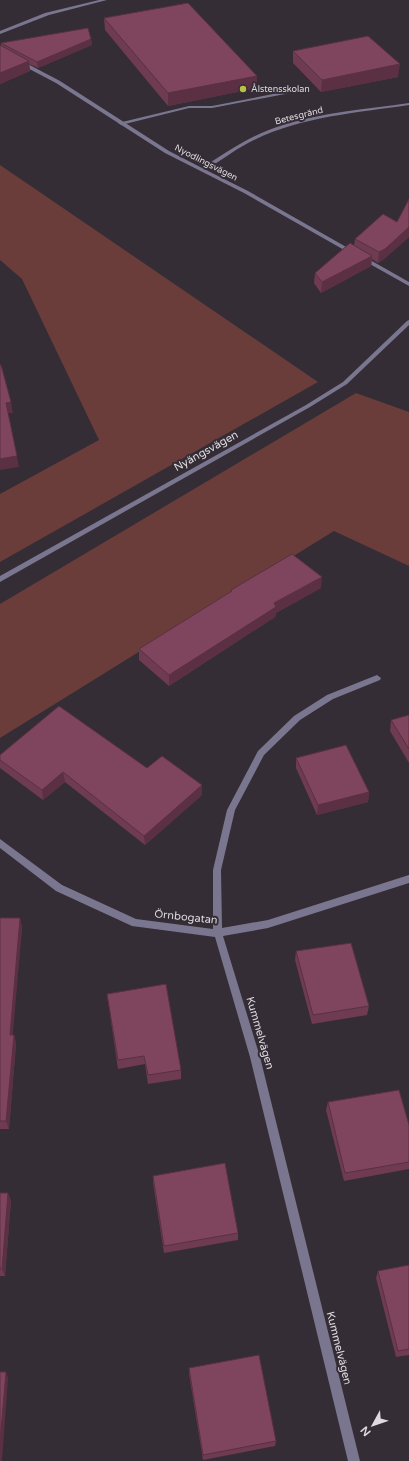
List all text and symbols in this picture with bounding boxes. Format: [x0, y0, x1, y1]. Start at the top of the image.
place label: Ålstensskolan [251, 83, 310, 95]
marker: Ålstensskolan [238, 84, 248, 94]
street label: Betesgränd [274, 105, 324, 127]
street label: Nyodlingsvägen [173, 142, 239, 184]
street label: Nyängsvägen [172, 428, 240, 474]
street label: Örnbogatan [154, 907, 218, 927]
street label: Kummelvägen [243, 995, 277, 1071]
street label: Kummelvägen [324, 1310, 354, 1386]
north arrow [353, 1405, 393, 1445]
text: N [358, 1424, 374, 1439]

